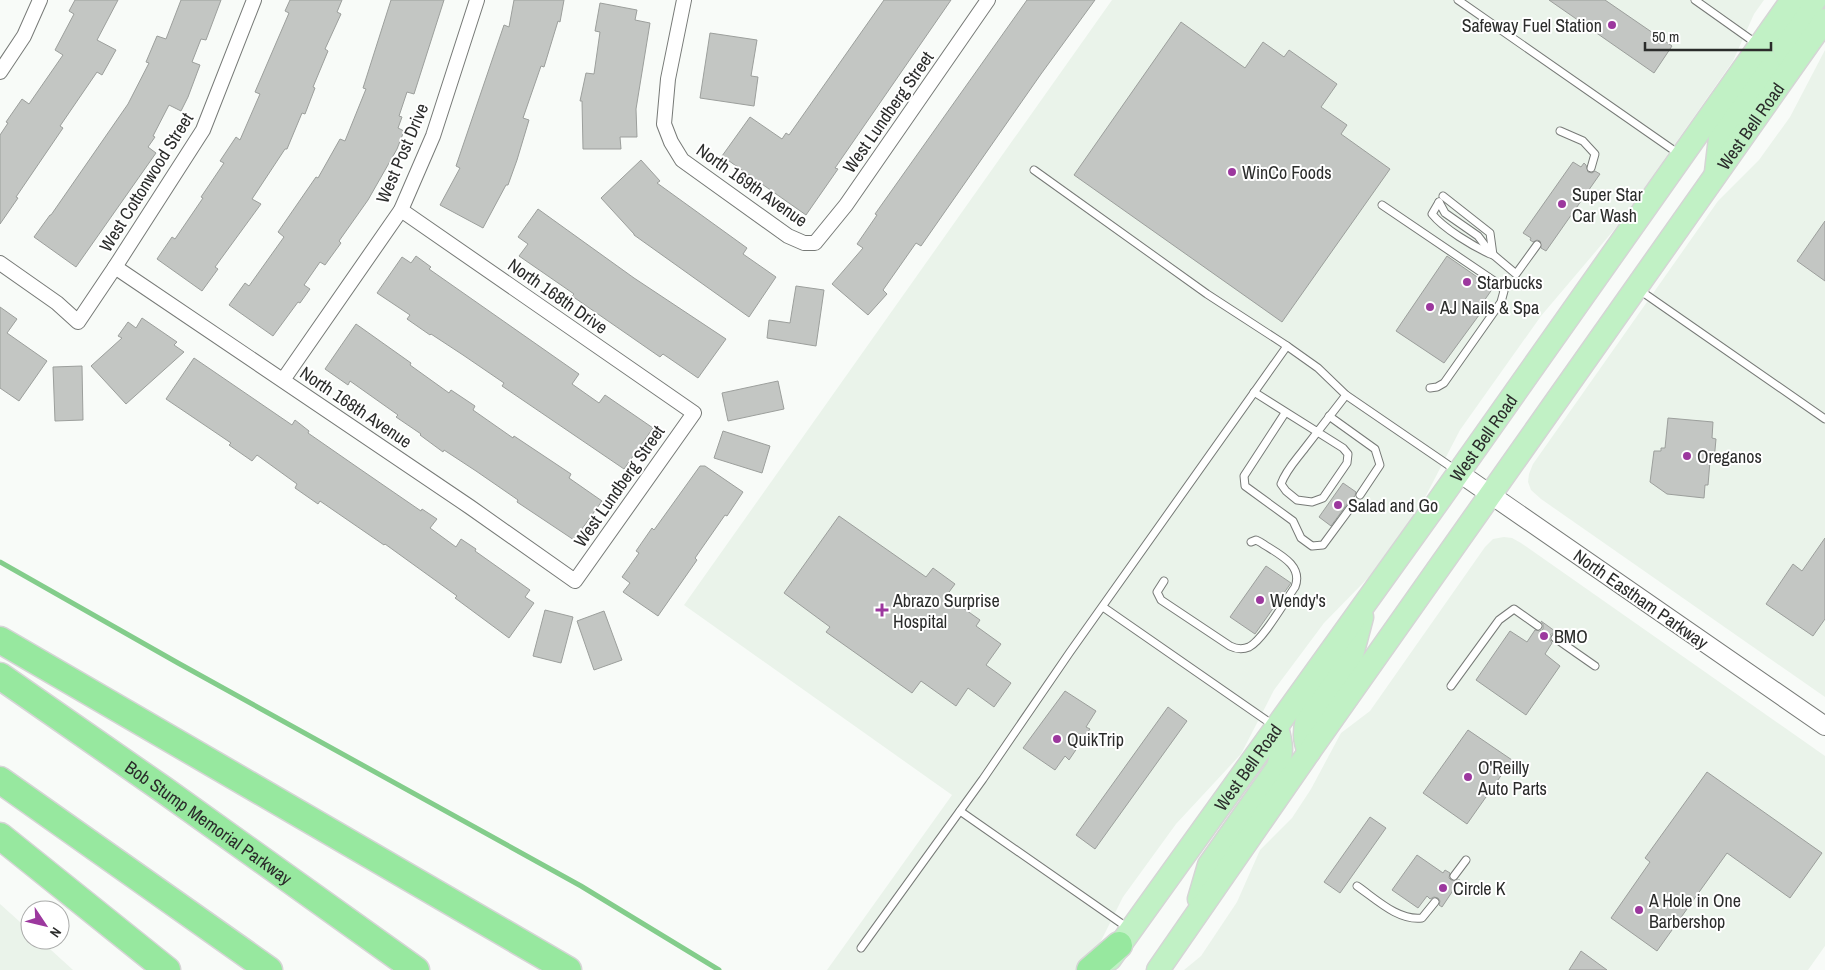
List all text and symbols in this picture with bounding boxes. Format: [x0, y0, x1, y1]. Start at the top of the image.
place label: Safeway Fuel Station [1462, 13, 1602, 38]
marker: Safeway Fuel Station [1606, 19, 1618, 31]
scale bar [1645, 20, 1771, 52]
text: 50 m [1652, 26, 1679, 47]
street label: West Lundberg Street [837, 46, 939, 178]
street label: West Bell Road [1711, 77, 1790, 175]
street label: West Post Drive [370, 99, 434, 207]
street label: West Cottonwood Street [93, 108, 199, 256]
street label: North 169th Avenue [691, 137, 813, 233]
place label: WinCo Foods [1242, 160, 1332, 185]
marker: WinCo Foods [1226, 166, 1238, 178]
place label: Super Star Car Wash [1572, 182, 1643, 228]
marker: Super Star Car Wash [1556, 198, 1568, 210]
street label: North 168th Drive [503, 252, 613, 340]
place label: Starbucks [1477, 270, 1543, 295]
marker: Starbucks [1461, 276, 1473, 288]
place label: AJ Nails & Spa [1439, 295, 1539, 320]
marker: AJ Nails & Spa [1424, 301, 1436, 313]
street label: North 168th Avenue [295, 360, 417, 454]
street label: West Bell Road [1444, 389, 1523, 487]
street label: West Lundberg Street [568, 420, 670, 552]
place label: Oreganos [1697, 444, 1762, 469]
marker: Oreganos [1681, 450, 1693, 462]
place label: Salad and Go [1348, 493, 1438, 518]
marker: Salad and Go [1332, 499, 1344, 511]
street label: North Eastham Parkway [1569, 543, 1714, 655]
place label: Abrazo Surprise Hospital [892, 588, 1000, 634]
place label: Wendy's [1270, 588, 1326, 613]
marker: Wendy's [1254, 594, 1266, 606]
marker: Abrazo Surprise Hospital [875, 603, 889, 617]
place label: BMO [1554, 624, 1588, 649]
marker: BMO [1538, 630, 1550, 642]
street label: West Bell Road [1208, 719, 1287, 816]
place label: QuikTrip [1067, 727, 1124, 752]
marker: QuikTrip [1051, 733, 1063, 745]
street label: Bob Stump Memorial Parkway [120, 754, 298, 891]
place label: O'Reilly Auto Parts [1477, 755, 1547, 801]
marker: O'Reilly Auto Parts [1462, 771, 1474, 783]
place label: Circle K [1453, 876, 1506, 901]
marker: Circle K [1437, 882, 1449, 894]
place label: A Hole in One Barbershop [1648, 888, 1741, 934]
north arrow [20, 900, 70, 950]
marker: A Hole in One Barbershop [1633, 904, 1645, 916]
text: N [46, 924, 65, 941]

